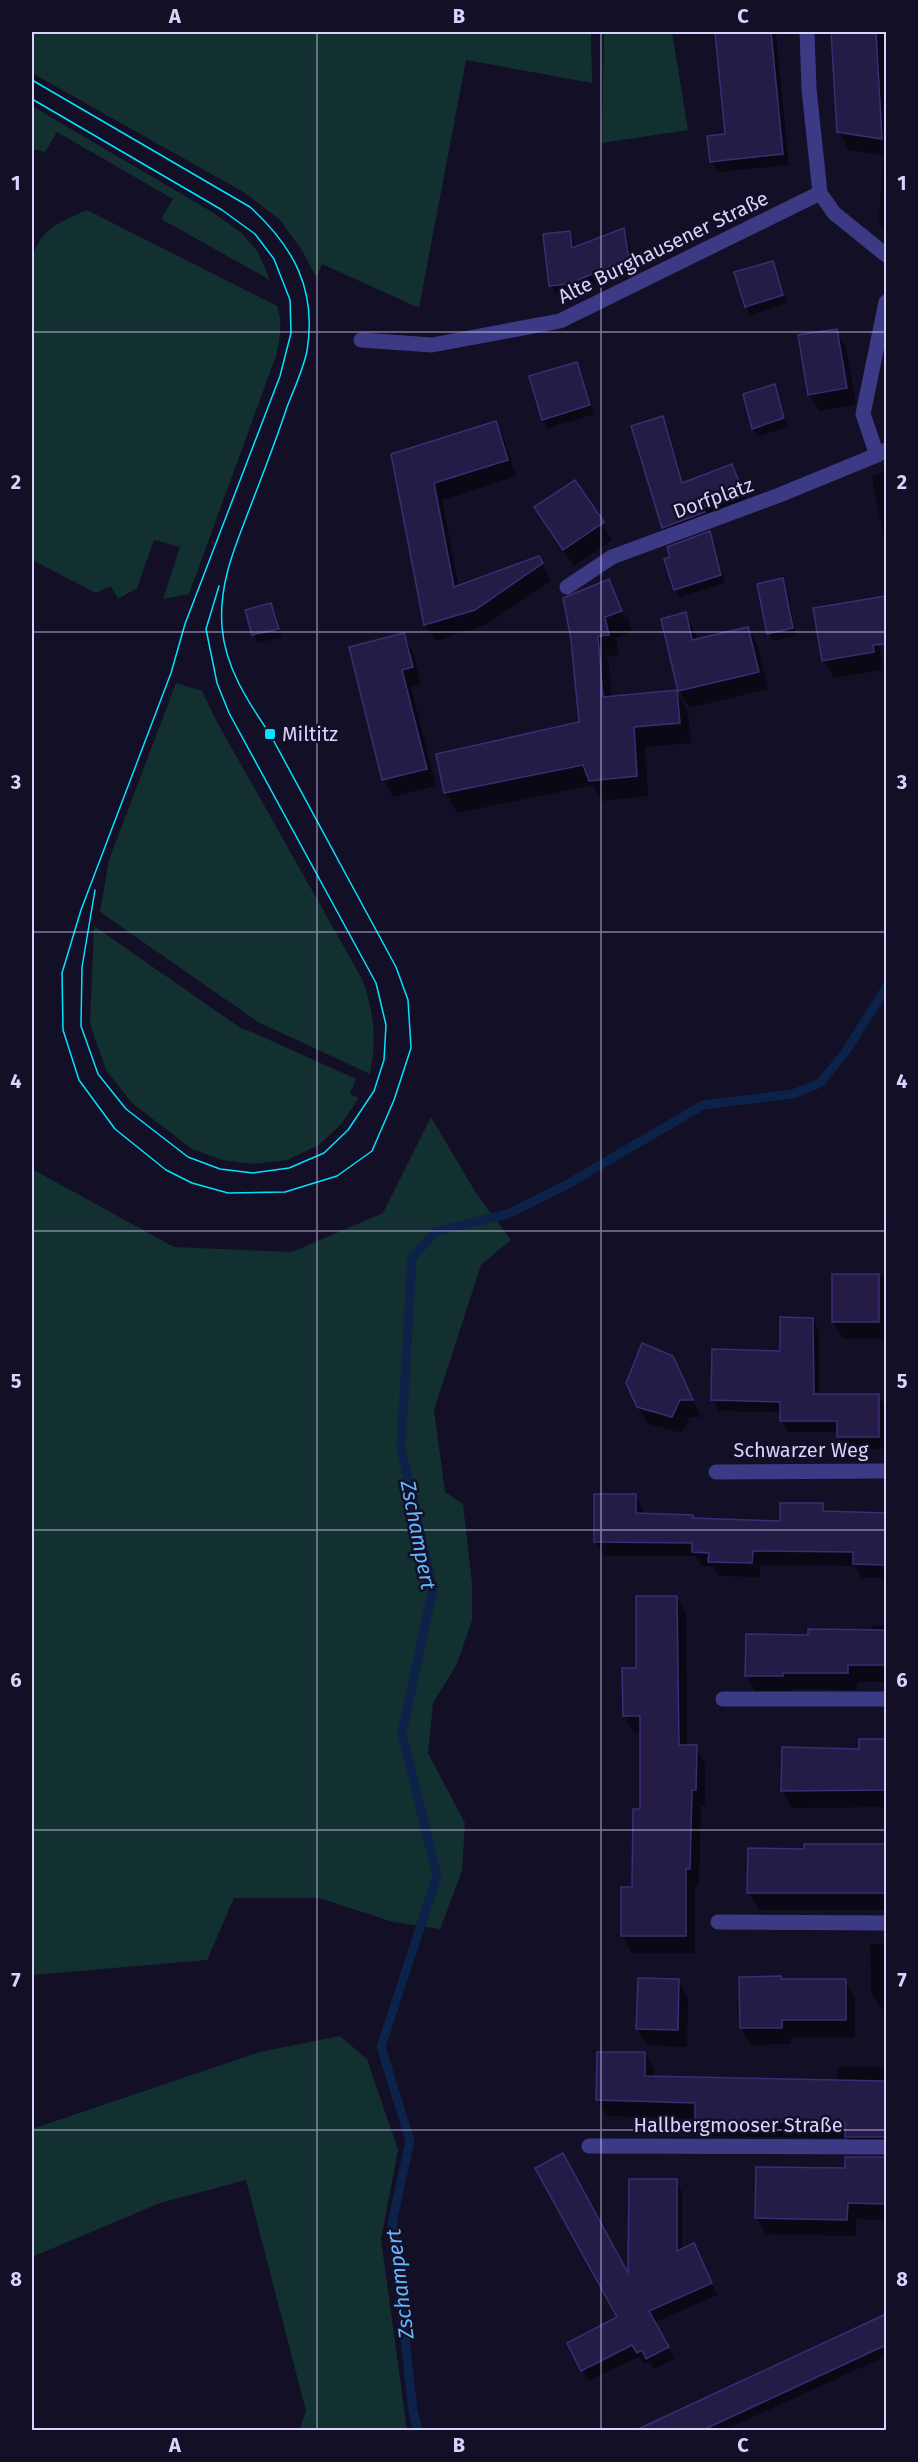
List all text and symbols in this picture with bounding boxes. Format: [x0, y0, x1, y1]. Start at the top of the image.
text: A [168, 4, 182, 28]
text: B [453, 4, 465, 28]
text: C [737, 4, 749, 28]
text: 1 [11, 171, 21, 195]
text: 1 [897, 171, 907, 195]
street label: Alte Burghausener Straße [554, 186, 772, 308]
text: 2 [11, 470, 21, 494]
text: 2 [897, 470, 907, 494]
street label: Dorfplatz [670, 472, 757, 524]
place label: Miltitz [282, 722, 338, 746]
marker: Miltitz [263, 727, 277, 741]
text: 3 [10, 770, 21, 794]
text: 3 [896, 770, 907, 794]
text: 4 [10, 1069, 22, 1093]
text: 4 [896, 1069, 908, 1093]
text: 5 [11, 1369, 22, 1393]
text: 5 [897, 1369, 908, 1393]
street label: Schwarzer Weg [734, 1438, 869, 1462]
water label: Zschampert [395, 1477, 441, 1592]
text: 6 [10, 1668, 22, 1692]
text: 6 [896, 1668, 908, 1692]
text: 7 [11, 1968, 21, 1992]
text: 7 [897, 1968, 907, 1992]
street label: Hallbergmooser Straße [633, 2113, 843, 2137]
water label: Zschampert [380, 2227, 420, 2341]
text: 8 [10, 2267, 22, 2291]
text: 8 [896, 2267, 908, 2291]
text: A [168, 2433, 182, 2457]
text: B [453, 2433, 465, 2457]
text: C [737, 2433, 749, 2457]

